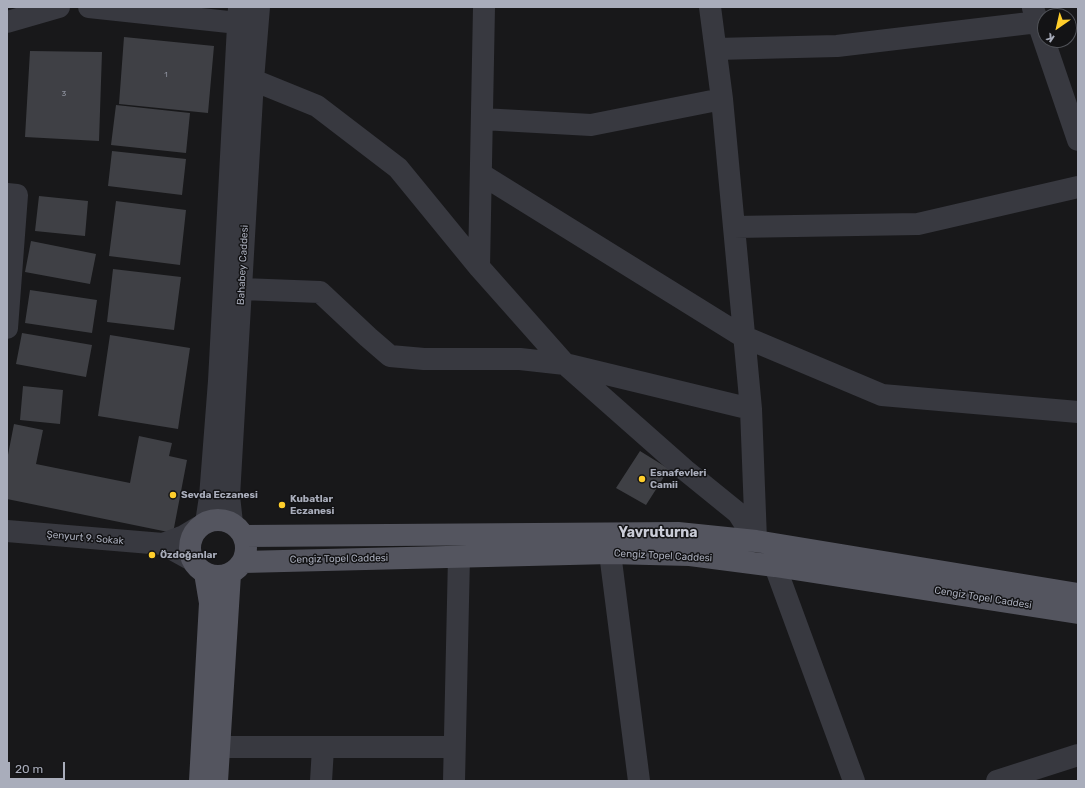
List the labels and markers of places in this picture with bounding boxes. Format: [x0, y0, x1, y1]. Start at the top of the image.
place label: Esnafevleri Camii [650, 467, 706, 490]
marker: Esnafevleri Camii [637, 474, 647, 484]
place label: Sevda Eczanesi [181, 489, 258, 501]
marker: Sevda Eczanesi [168, 490, 178, 500]
place label: Kubatlar Eczanesi [290, 493, 334, 516]
marker: Kubatlar Eczanesi [277, 500, 287, 510]
place label: Özdoğanlar [160, 549, 217, 561]
marker: Özdoğanlar [147, 550, 157, 560]

